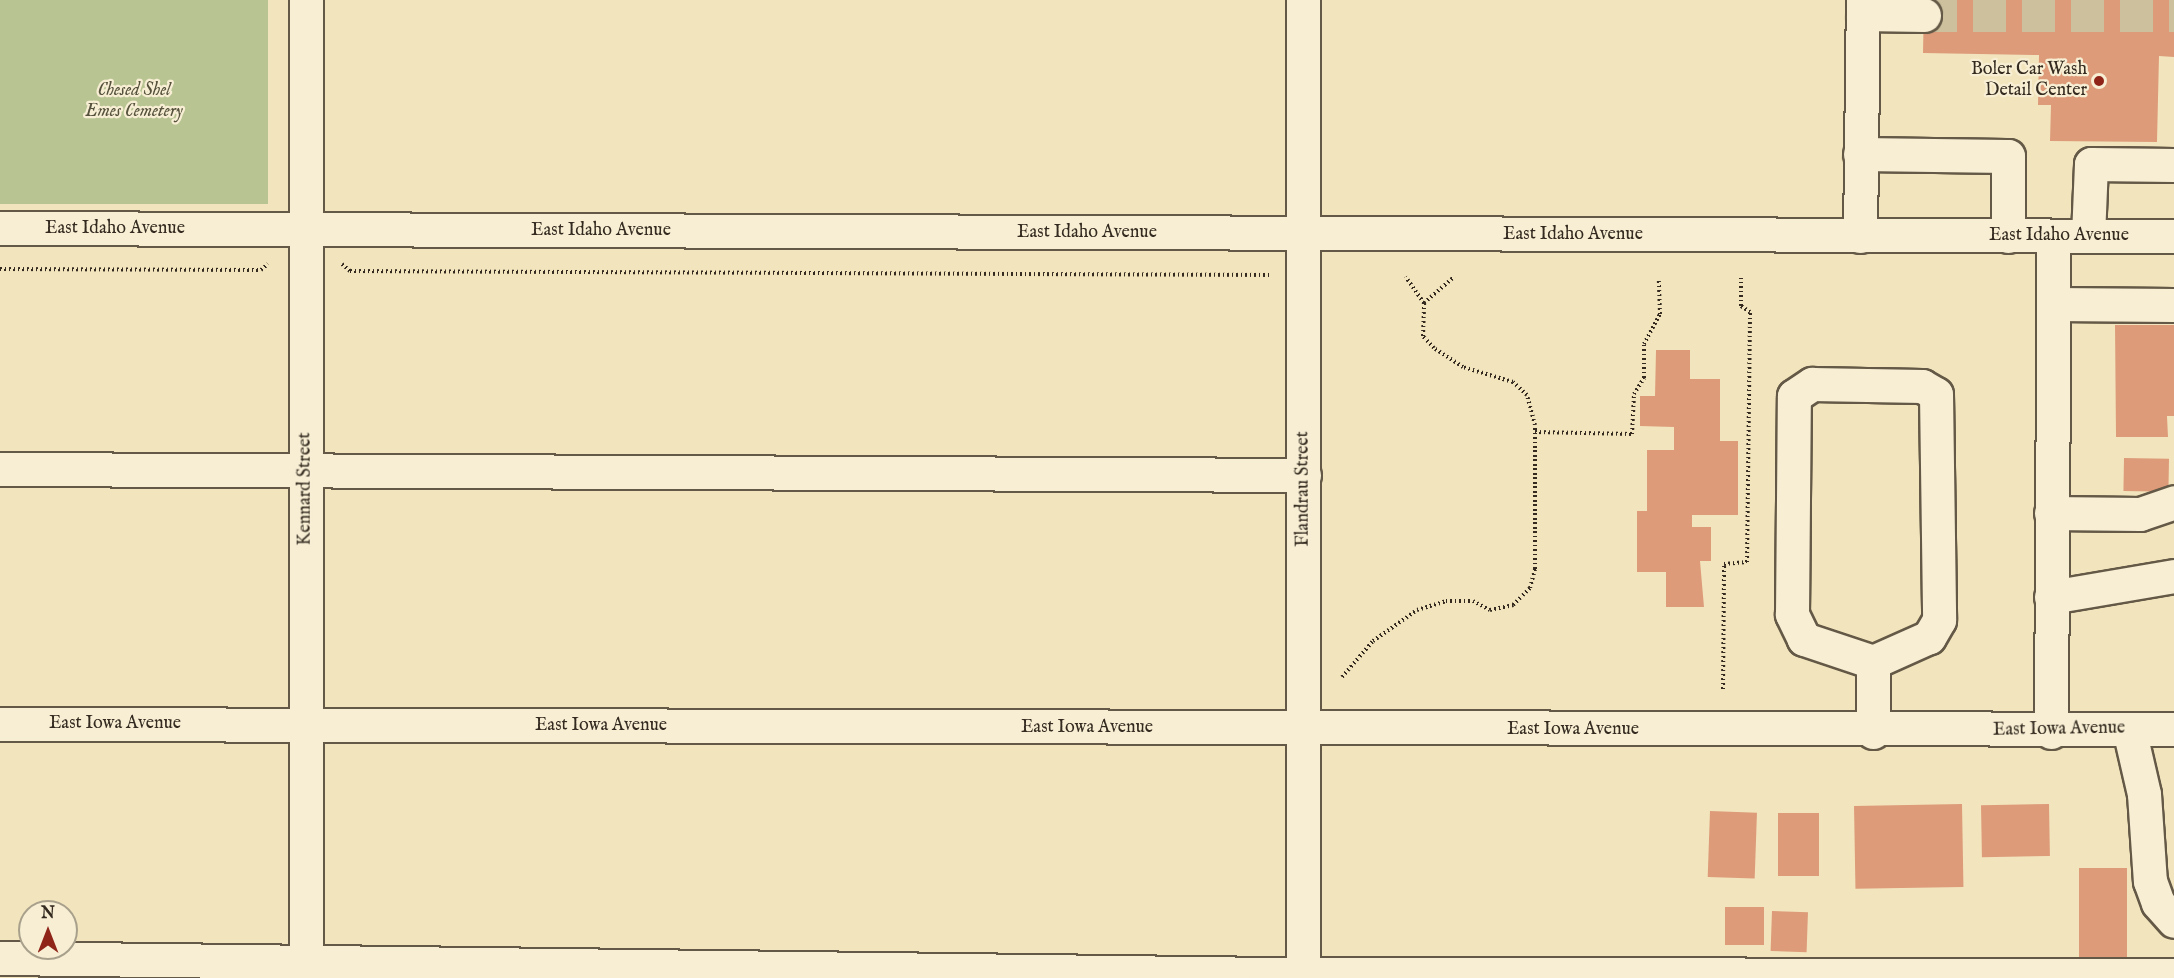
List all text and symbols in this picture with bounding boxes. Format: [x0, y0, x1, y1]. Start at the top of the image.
place label: Boler Car Wash Detail Center [1971, 60, 2087, 103]
marker: Boler Car Wash Detail Center [2092, 74, 2106, 88]
park label: Chesed Shel Emes Cemetery [85, 81, 183, 124]
street label: East Idaho Avenue [45, 218, 185, 240]
street label: East Idaho Avenue [531, 220, 671, 242]
street label: East Idaho Avenue [1017, 222, 1157, 244]
street label: East Idaho Avenue [1503, 224, 1643, 246]
street label: East Idaho Avenue [1989, 225, 2129, 247]
street label: Flandrau Street [1293, 431, 1315, 547]
street label: Kennard Street [295, 432, 317, 546]
street label: East Iowa Avenue [49, 713, 181, 735]
street label: East Iowa Avenue [535, 715, 667, 737]
street label: East Iowa Avenue [1021, 717, 1153, 739]
street label: East Iowa Avenue [1993, 718, 2125, 742]
street label: East Iowa Avenue [1507, 719, 1639, 741]
north arrow [18, 900, 78, 960]
text: N [41, 904, 55, 924]

